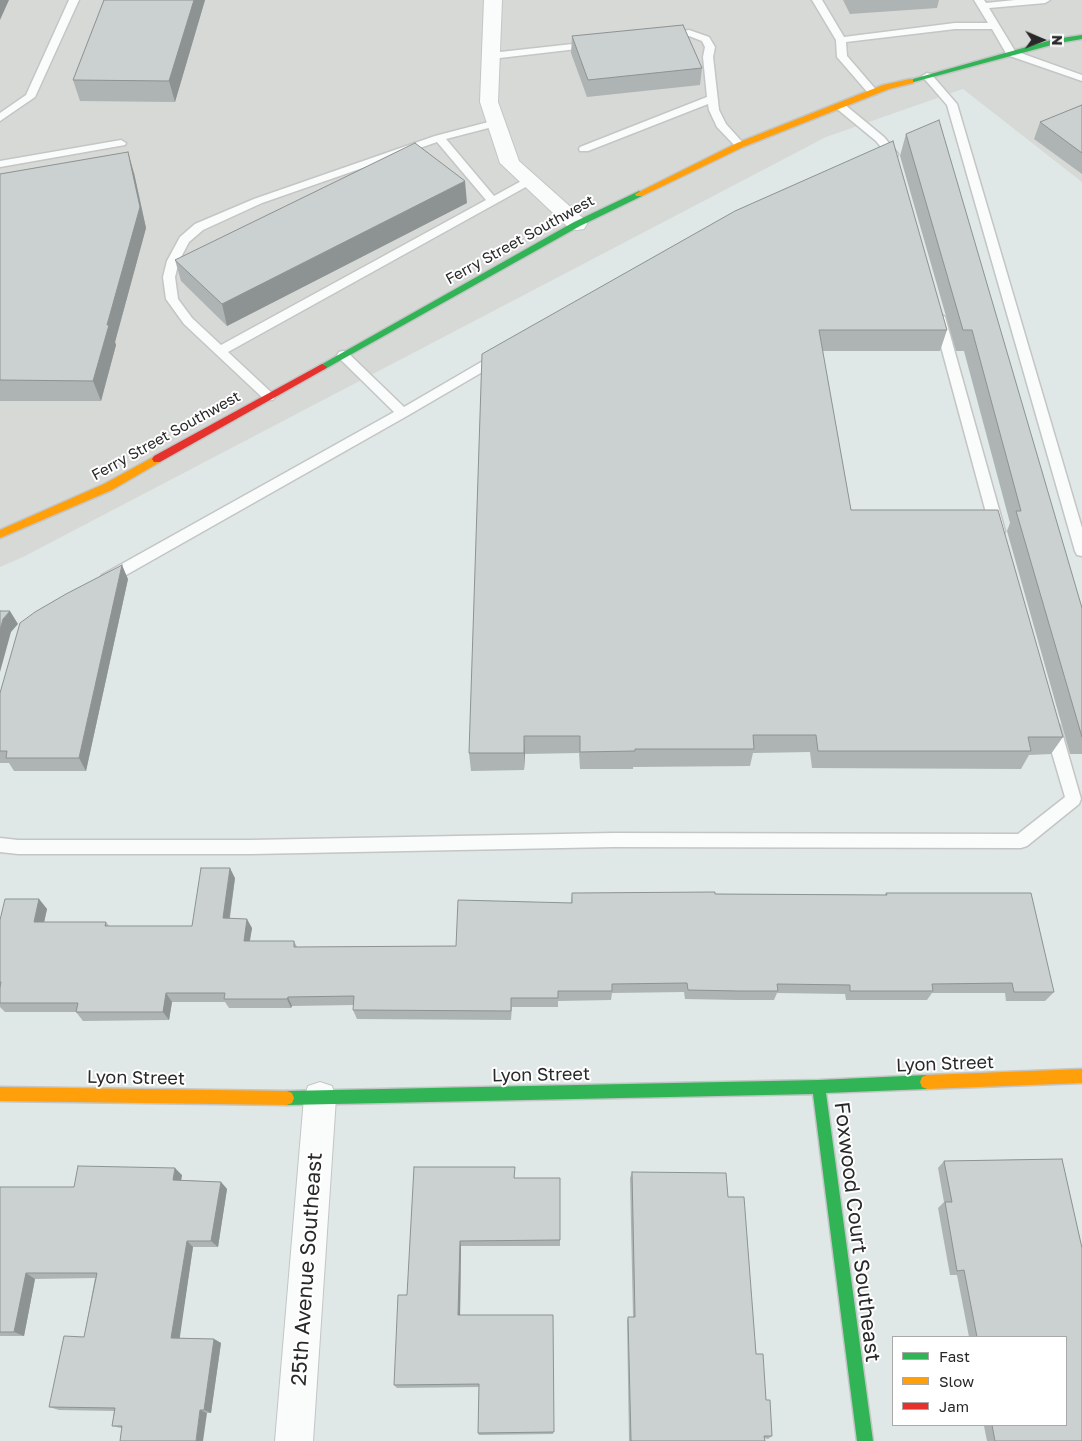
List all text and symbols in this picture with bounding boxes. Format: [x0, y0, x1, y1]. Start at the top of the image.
north arrow [1017, 15, 1067, 65]
text: N [1049, 35, 1066, 46]
street label: Ferry Street Southwest [442, 192, 598, 288]
street label: Ferry Street Southwest [88, 388, 244, 484]
street label: Lyon Street [896, 1051, 994, 1077]
street label: Lyon Street [492, 1063, 590, 1087]
street label: Lyon Street [87, 1066, 185, 1090]
street label: Foxwood Court Southeast [829, 1101, 885, 1363]
street label: 25th Avenue Southeast [286, 1151, 328, 1387]
legend [892, 1336, 1067, 1426]
text: Fast [939, 1347, 970, 1365]
text: Slow [939, 1372, 974, 1390]
text: Jam [939, 1397, 969, 1415]

